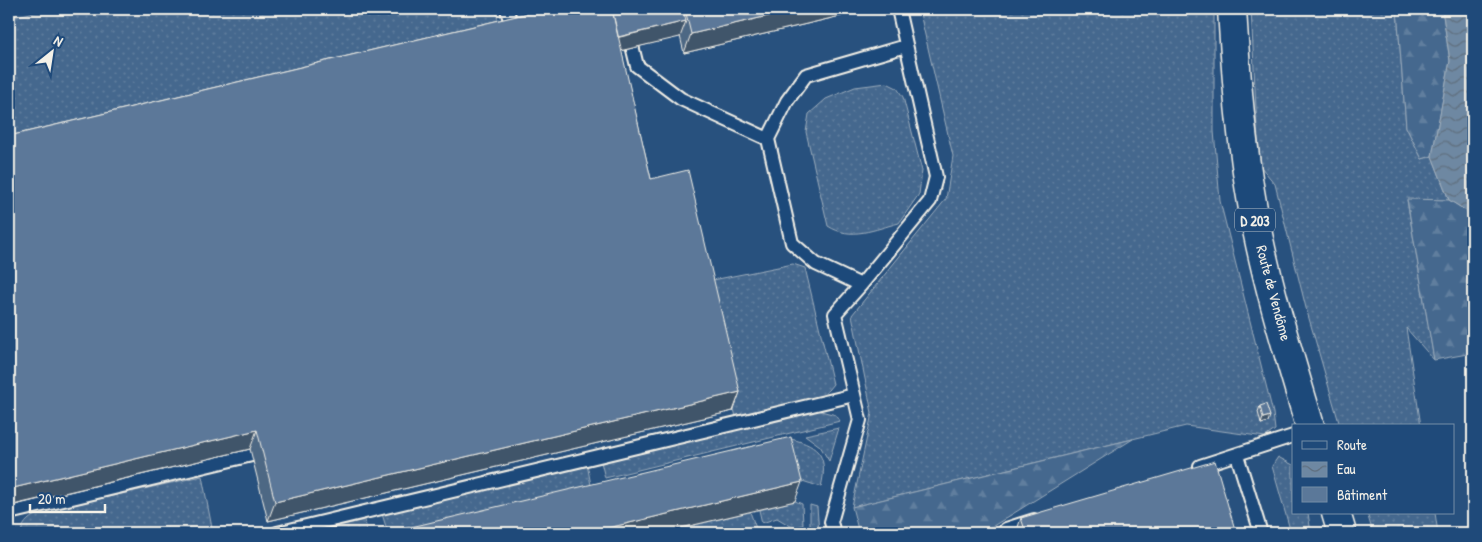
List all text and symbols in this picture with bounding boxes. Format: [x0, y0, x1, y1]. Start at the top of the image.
north arrow [28, 28, 78, 78]
text: N [51, 30, 67, 51]
road number: D 203 [1235, 208, 1275, 232]
street label: Route de Vendôme [1251, 243, 1297, 343]
legend [1292, 424, 1454, 514]
text: Route [1337, 434, 1367, 455]
text: Eau [1337, 458, 1356, 479]
scale bar [30, 482, 105, 514]
text: Bâtiment [1337, 484, 1388, 505]
text: 20 m [38, 488, 65, 509]

